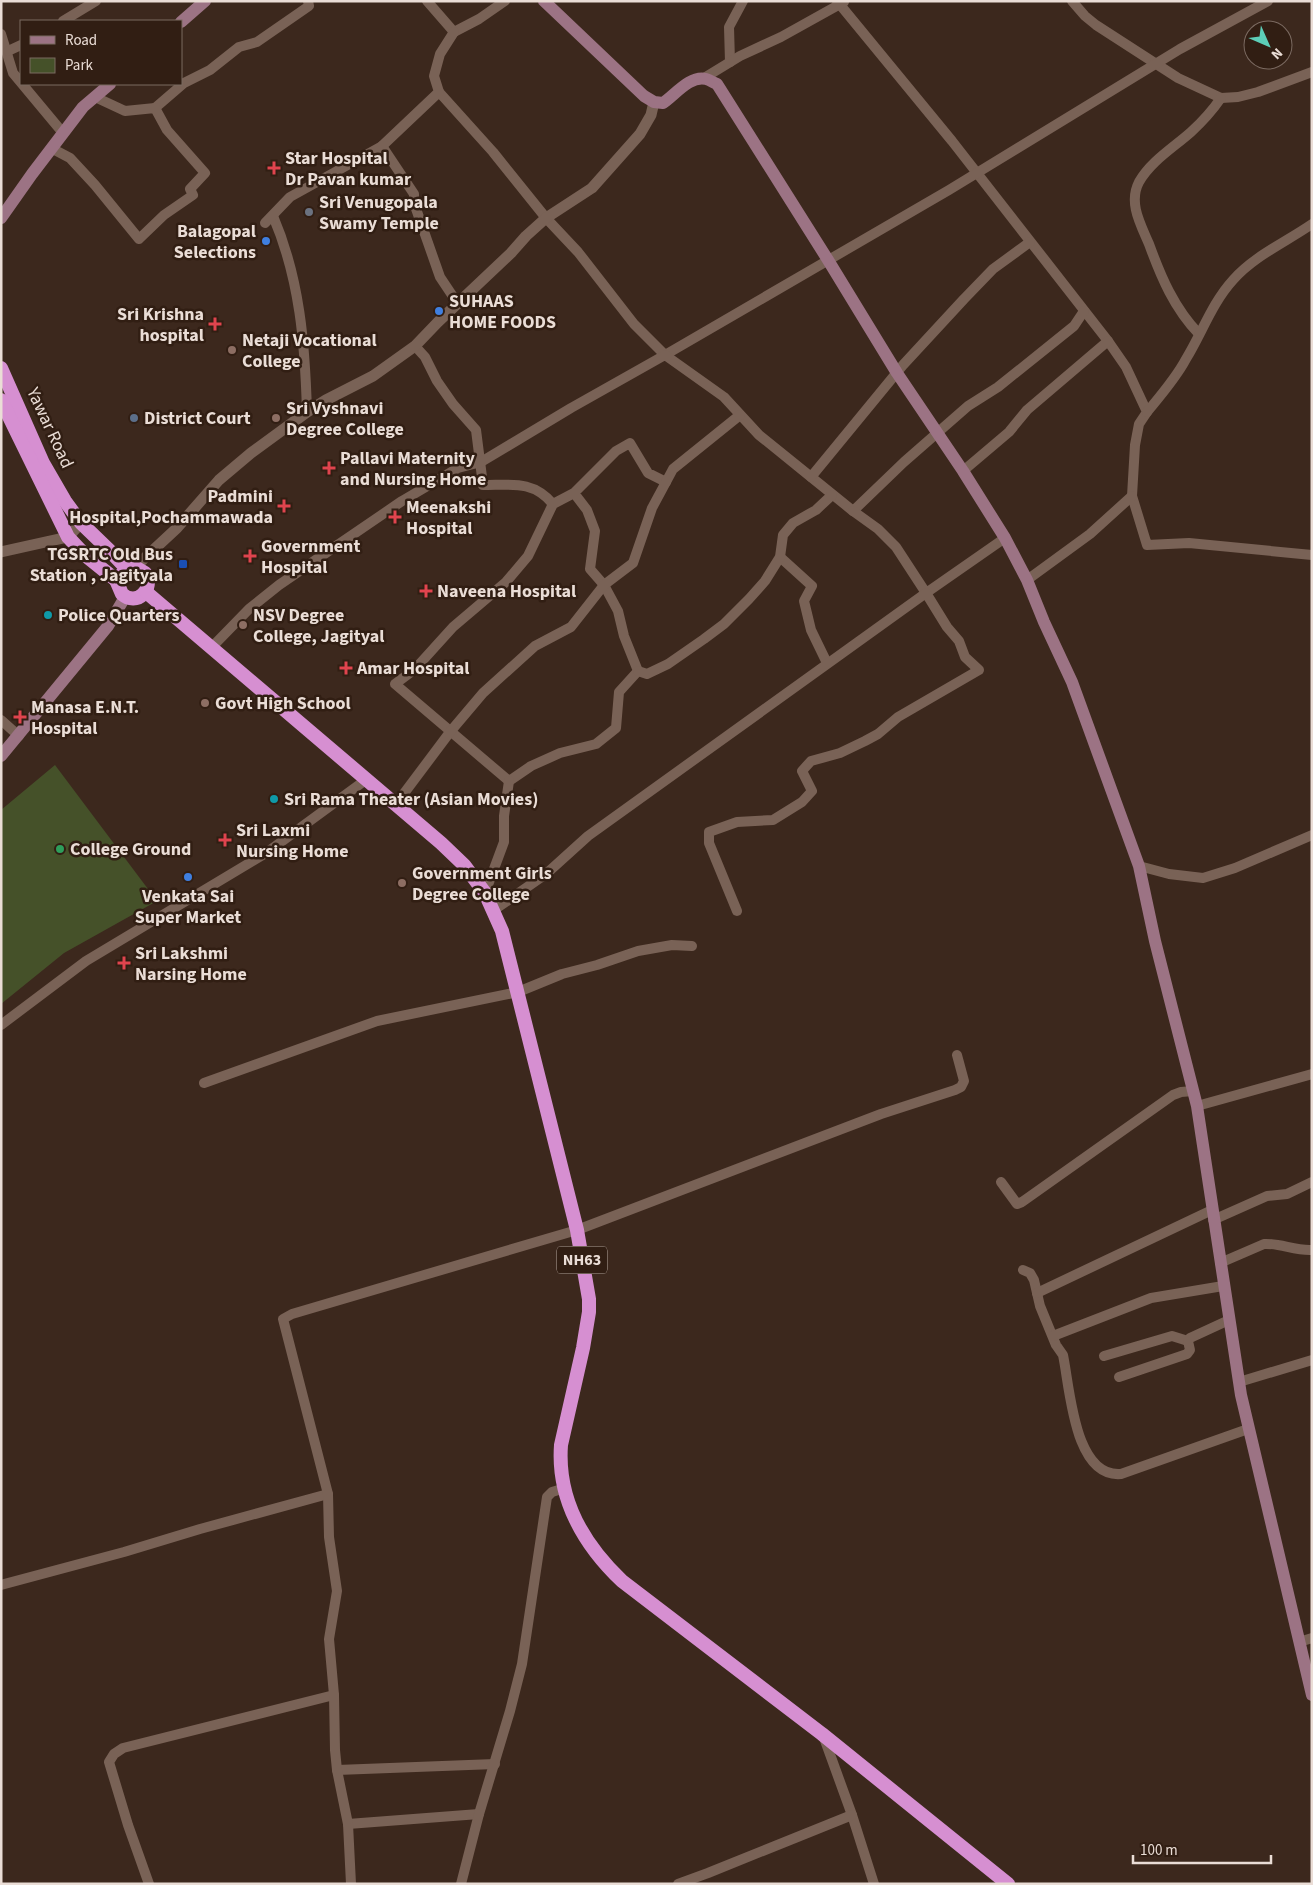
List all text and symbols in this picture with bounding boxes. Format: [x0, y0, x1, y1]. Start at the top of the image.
legend [20, 20, 182, 85]
north arrow [1243, 20, 1293, 70]
text: Road [65, 30, 97, 51]
text: N [1266, 43, 1287, 64]
text: Park [65, 55, 94, 76]
place label: Star Hospital Dr Pavan kumar [285, 146, 412, 192]
marker: Star Hospital Dr Pavan kumar [267, 161, 281, 175]
place label: Sri Venugopala Swamy Temple [319, 190, 439, 236]
marker: Sri Venugopala Swamy Temple [303, 206, 315, 218]
place label: Balagopal Selections [174, 219, 256, 265]
marker: Balagopal Selections [260, 235, 272, 247]
place label: SUHAAS HOME FOODS [449, 289, 556, 335]
place label: Sri Krishna hospital [117, 302, 204, 348]
marker: SUHAAS HOME FOODS [433, 305, 445, 317]
marker: Sri Krishna hospital [208, 317, 222, 331]
place label: Netaji Vocational College [242, 328, 377, 374]
marker: Netaji Vocational College [226, 344, 238, 356]
street label: Yawar Road [20, 382, 80, 473]
place label: Sri Vyshnavi Degree College [286, 396, 404, 442]
place label: District Court [144, 406, 251, 431]
marker: District Court [128, 412, 140, 424]
marker: Sri Vyshnavi Degree College [270, 412, 282, 424]
place label: Pallavi Maternity and Nursing Home [340, 446, 486, 492]
marker: Pallavi Maternity and Nursing Home [322, 461, 336, 475]
place label: Padmini Hospital,Pochammawada [69, 484, 273, 530]
place label: Meenakshi Hospital [406, 495, 491, 541]
marker: Padmini Hospital,Pochammawada [277, 499, 291, 513]
marker: Meenakshi Hospital [388, 510, 402, 524]
place label: Government Hospital [261, 534, 360, 580]
place label: TGSRTC Old Bus Station , Jagityala [30, 542, 173, 588]
marker: Government Hospital [243, 549, 257, 563]
marker: TGSRTC Old Bus Station , Jagityala [177, 558, 189, 570]
place label: Naveena Hospital [437, 579, 576, 604]
marker: Naveena Hospital [419, 584, 433, 598]
place label: Police Quarters [58, 603, 179, 628]
place label: NSV Degree College, Jagityal [253, 603, 384, 649]
marker: Police Quarters [42, 609, 54, 621]
marker: NSV Degree College, Jagityal [237, 619, 249, 631]
place label: Amar Hospital [356, 656, 469, 681]
marker: Amar Hospital [339, 661, 353, 675]
place label: Govt High School [215, 691, 351, 716]
place label: Manasa E.N.T. Hospital [31, 695, 139, 741]
marker: Govt High School [199, 697, 211, 709]
marker: Manasa E.N.T. Hospital [13, 710, 27, 724]
place label: Sri Rama Theater (Asian Movies) [284, 787, 538, 812]
marker: Sri Rama Theater (Asian Movies) [268, 793, 280, 805]
place label: Sri Laxmi Nursing Home [236, 818, 349, 864]
marker: Sri Laxmi Nursing Home [218, 833, 232, 847]
place label: College Ground [70, 837, 191, 862]
marker: College Ground [54, 843, 66, 855]
place label: Government Girls Degree College [412, 861, 552, 907]
marker: Venkata Sai Super Market [182, 871, 194, 883]
marker: Government Girls Degree College [396, 877, 408, 889]
place label: Venkata Sai Super Market [135, 884, 241, 930]
place label: Sri Lakshmi Narsing Home [135, 941, 247, 987]
marker: Sri Lakshmi Narsing Home [117, 956, 131, 970]
road number: NH63 [557, 1246, 607, 1274]
scale bar [1133, 1832, 1270, 1864]
text: 100 m [1140, 1840, 1178, 1861]

